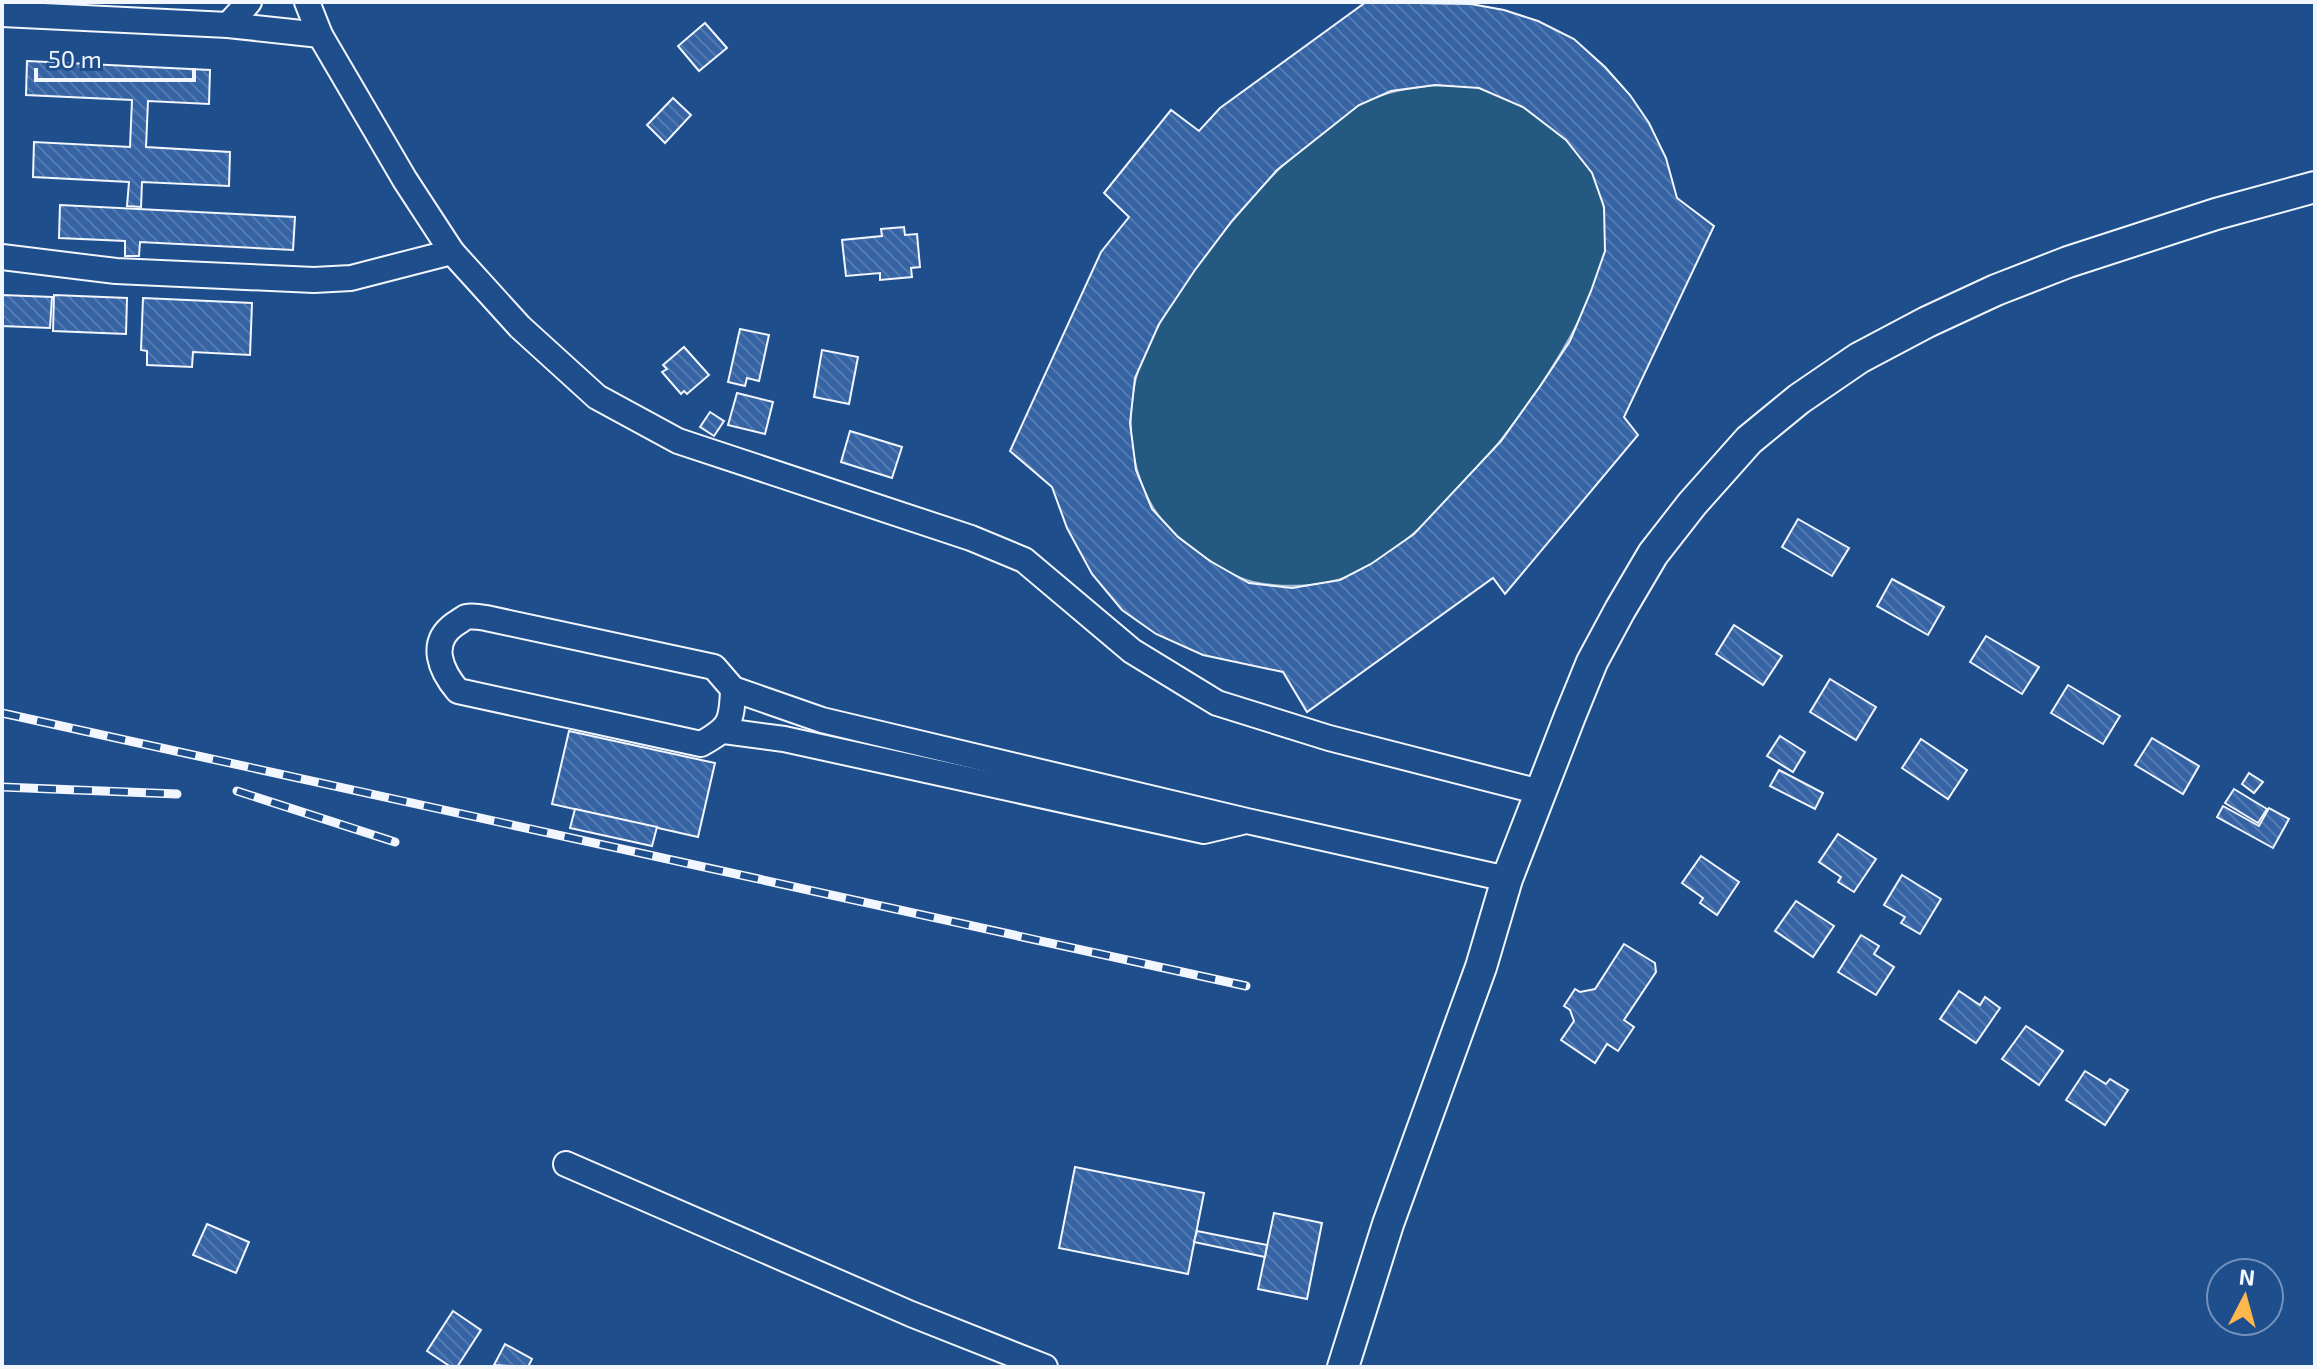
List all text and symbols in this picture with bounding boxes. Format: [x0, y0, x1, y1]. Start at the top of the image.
scale bar [36, 32, 194, 82]
text: 50 m [48, 44, 102, 73]
north arrow [2205, 1257, 2285, 1337]
text: N [2238, 1262, 2256, 1290]

